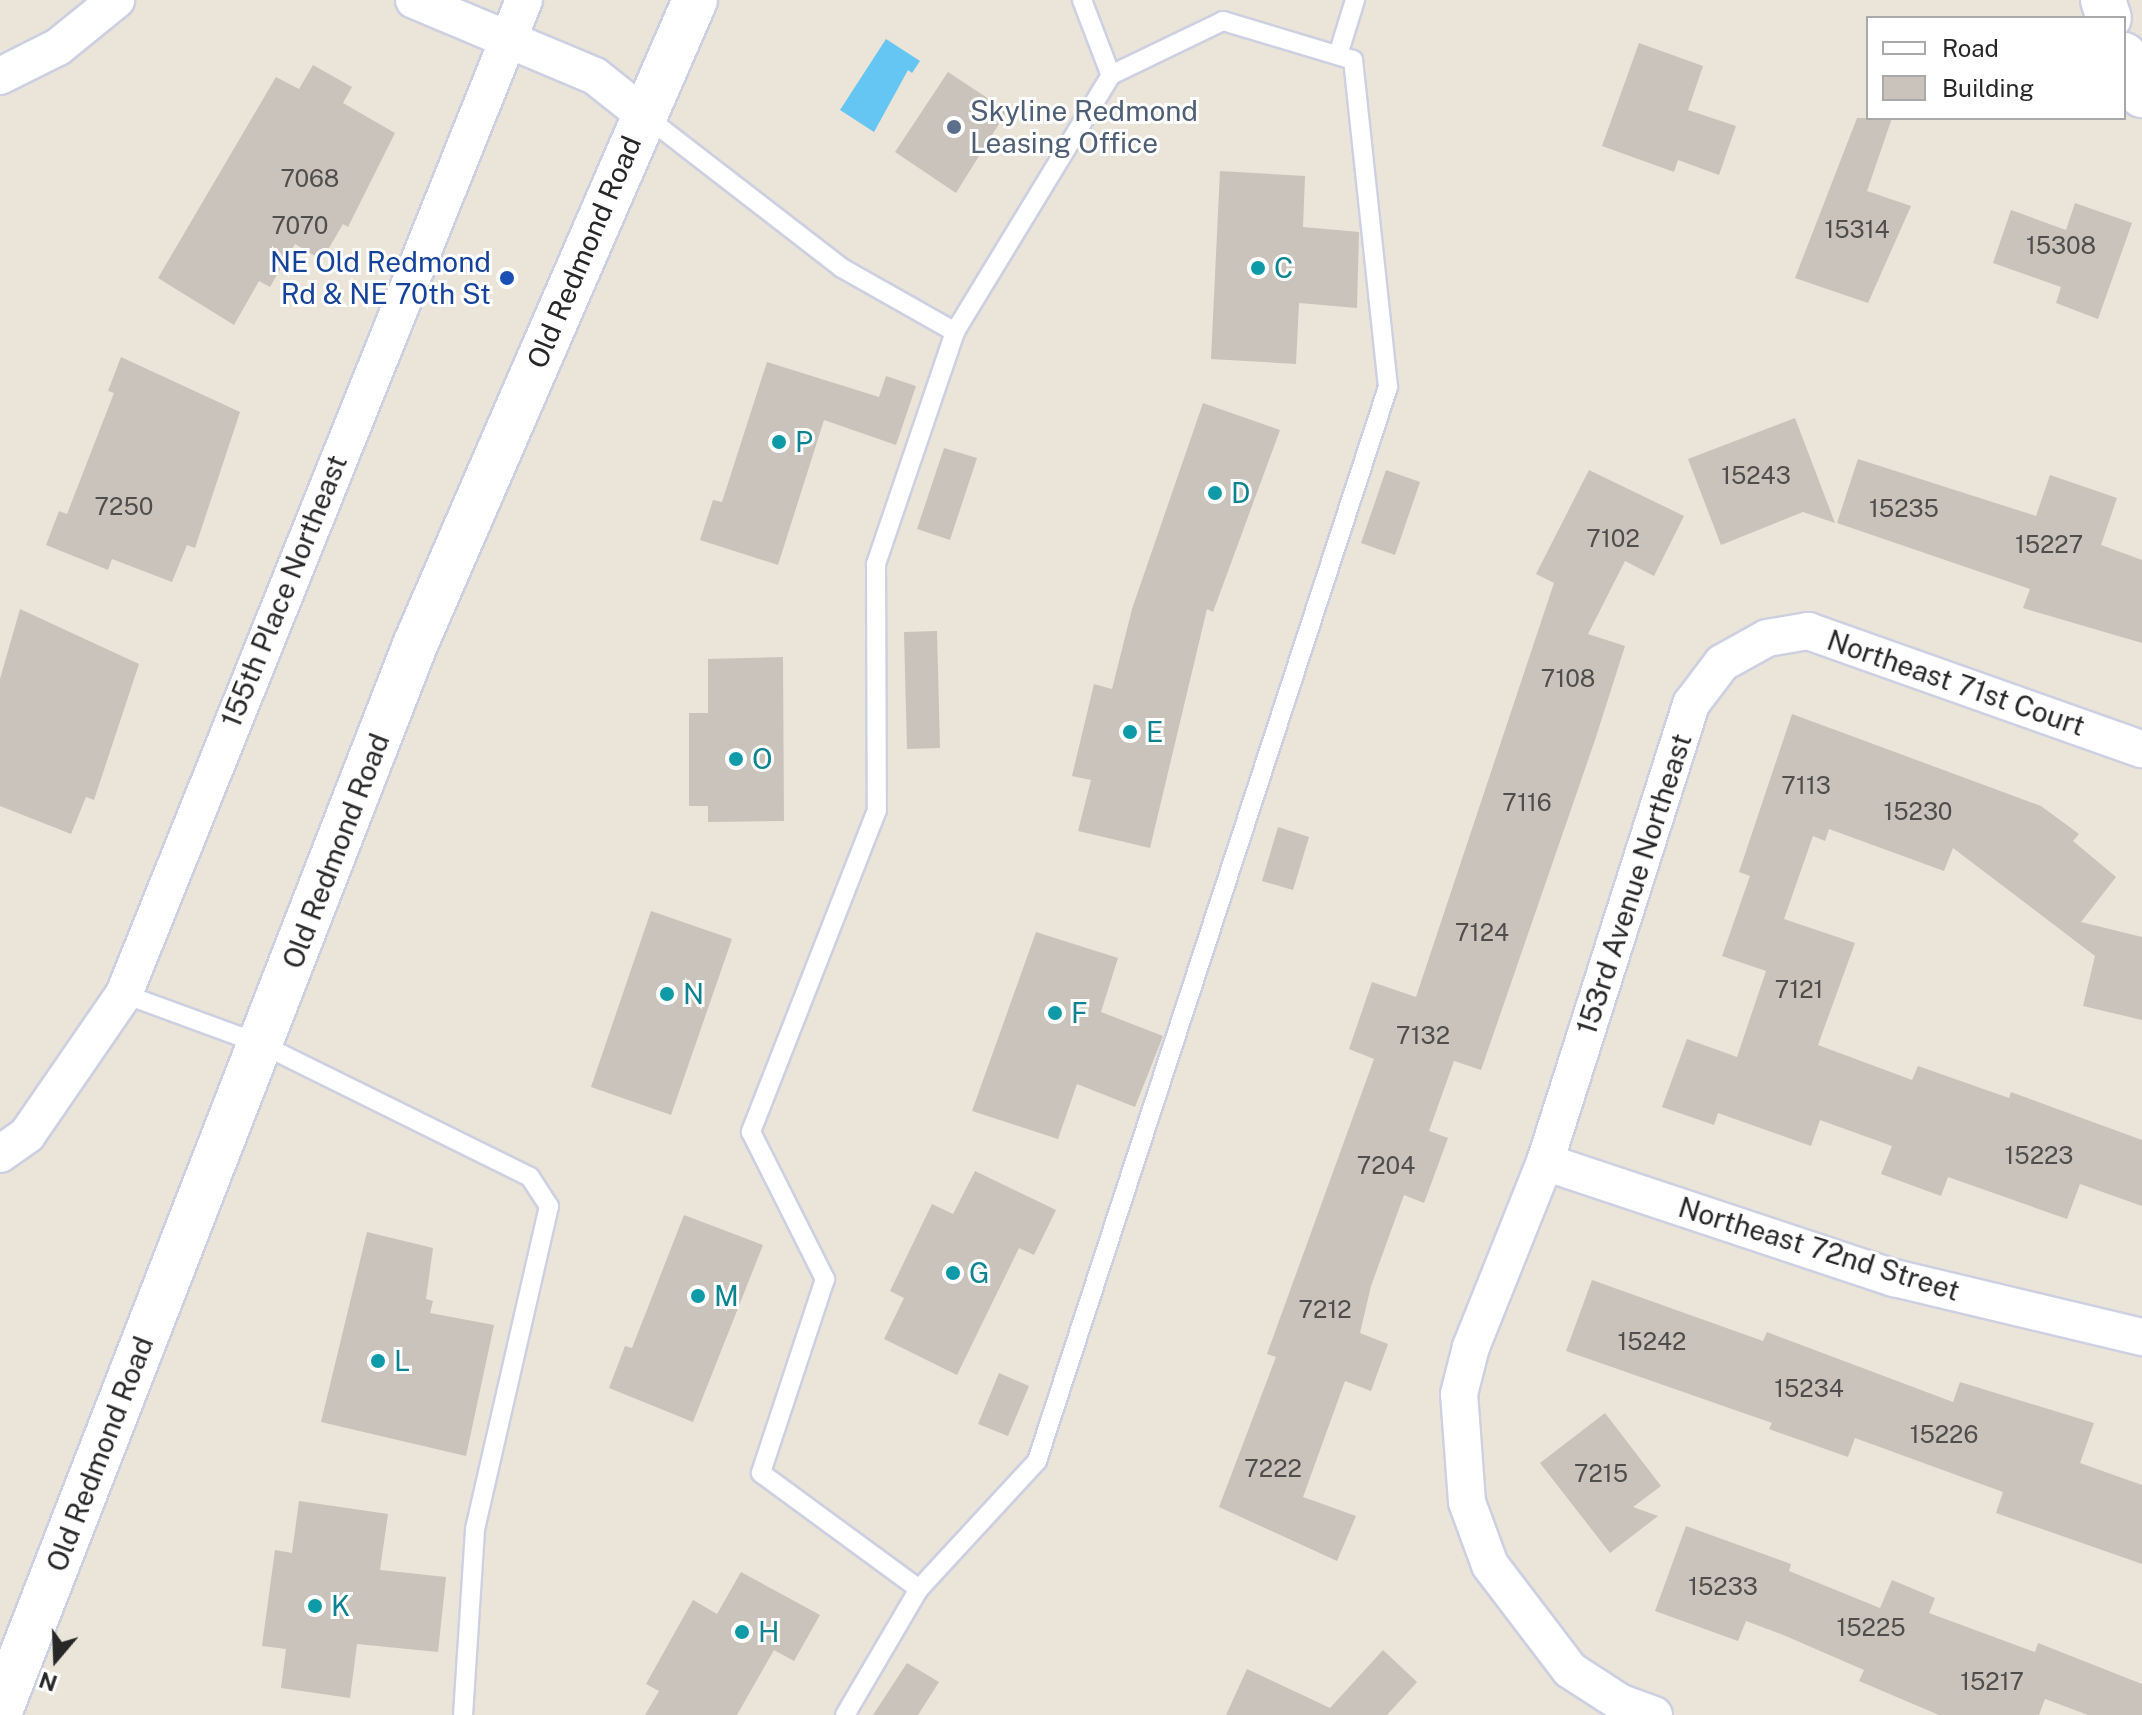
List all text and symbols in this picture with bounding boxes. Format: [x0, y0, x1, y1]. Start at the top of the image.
legend [1866, 16, 2126, 120]
text: Road [1942, 34, 1999, 62]
text: Building [1942, 74, 2034, 102]
place label: Skyline Redmond Leasing Office [970, 94, 1198, 160]
marker: Skyline Redmond Leasing Office [945, 118, 963, 136]
street label: Old Redmond Road [520, 131, 648, 373]
house number: 7068 [281, 165, 339, 193]
house number: 7070 [272, 212, 328, 240]
house number: 15314 [1824, 216, 1890, 244]
house number: 15308 [2026, 232, 2096, 260]
place label: NE Old Redmond Rd & NE 70th St [270, 245, 491, 311]
place label: C [1274, 251, 1293, 285]
marker: C [1249, 259, 1267, 277]
marker: NE Old Redmond Rd & NE 70th St [498, 269, 516, 287]
place label: P [795, 425, 813, 459]
marker: P [770, 433, 788, 451]
street label: 155th Place Northeast [214, 450, 354, 732]
house number: 15243 [1721, 462, 1791, 490]
place label: D [1231, 476, 1250, 510]
marker: D [1206, 484, 1224, 502]
house number: 7250 [95, 493, 153, 521]
house number: 15235 [1869, 495, 1939, 523]
house number: 7102 [1586, 525, 1640, 553]
house number: 15227 [2015, 531, 2083, 559]
street label: Northeast 71st Court [1823, 623, 2089, 743]
house number: 7108 [1541, 665, 1595, 693]
place label: E [1146, 715, 1163, 749]
marker: E [1121, 723, 1139, 741]
street label: Old Redmond Road [276, 729, 396, 973]
street label: 153rd Avenue Northeast [1569, 729, 1699, 1039]
place label: O [752, 742, 773, 776]
marker: O [727, 750, 745, 768]
house number: 7113 [1781, 772, 1831, 800]
house number: 7116 [1502, 789, 1552, 817]
house number: 15230 [1883, 798, 1953, 826]
house number: 7124 [1455, 919, 1509, 947]
house number: 7121 [1775, 976, 1823, 1004]
place label: N [683, 977, 704, 1011]
marker: N [658, 985, 676, 1003]
place label: F [1071, 996, 1088, 1030]
marker: F [1046, 1004, 1064, 1022]
house number: 7132 [1396, 1022, 1450, 1050]
house number: 15223 [2005, 1142, 2073, 1170]
house number: 7204 [1357, 1152, 1415, 1180]
street label: Northeast 72nd Street [1674, 1190, 1964, 1308]
place label: G [969, 1256, 990, 1290]
marker: G [944, 1264, 962, 1282]
place label: M [714, 1279, 739, 1313]
marker: M [689, 1287, 707, 1305]
house number: 7212 [1299, 1296, 1351, 1324]
house number: 15242 [1618, 1328, 1686, 1356]
street label: Old Redmond Road [40, 1332, 160, 1576]
place label: L [394, 1344, 410, 1378]
marker: L [369, 1352, 387, 1370]
house number: 15234 [1774, 1375, 1844, 1403]
house number: 15226 [1910, 1421, 1978, 1449]
house number: 7222 [1244, 1455, 1302, 1483]
house number: 7215 [1574, 1460, 1628, 1488]
house number: 15233 [1688, 1573, 1758, 1601]
place label: K [331, 1589, 350, 1623]
marker: K [306, 1597, 324, 1615]
house number: 15225 [1836, 1614, 1906, 1642]
place label: H [758, 1615, 779, 1649]
north arrow [16, 1619, 96, 1699]
marker: H [733, 1623, 751, 1641]
text: N [36, 1667, 61, 1697]
house number: 15217 [1960, 1668, 2024, 1696]

